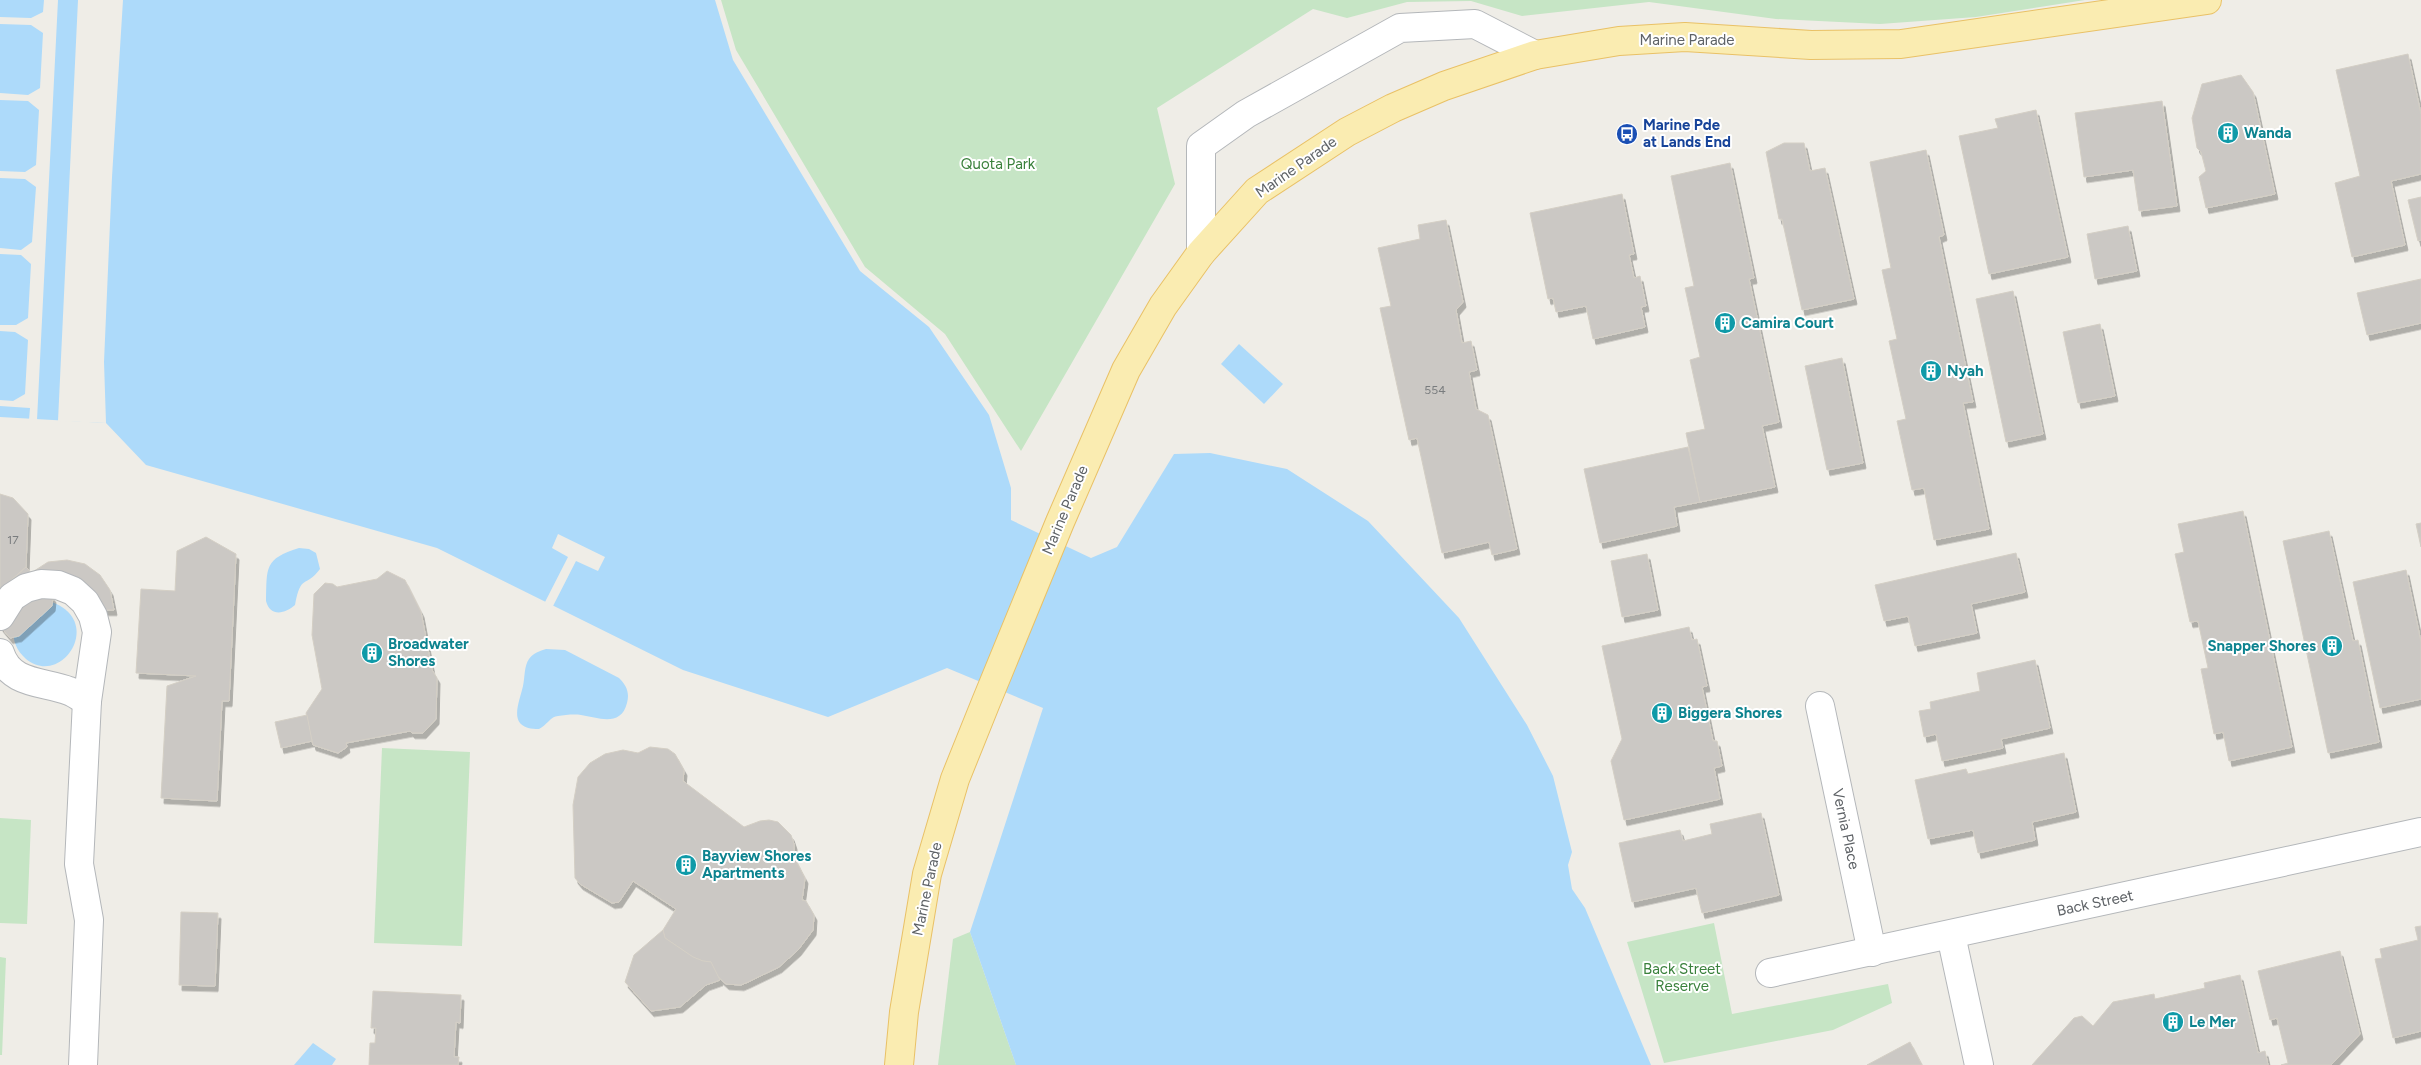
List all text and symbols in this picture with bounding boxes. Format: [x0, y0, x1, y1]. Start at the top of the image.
street label: Marine Parade [1639, 31, 1735, 49]
place label: Marine Pde at Lands End [1643, 116, 1731, 151]
building icon: Wanda [2216, 121, 2240, 145]
bus stop icon: Marine Pde at Lands End [1615, 122, 1639, 146]
place label: Wanda [2244, 124, 2292, 142]
street label: Marine Parade [1252, 132, 1340, 202]
park label: Quota Park [961, 155, 1036, 173]
building icon: Camira Court [1713, 311, 1737, 335]
place label: Camira Court [1741, 314, 1834, 332]
building icon: Nyah [1919, 359, 1943, 383]
place label: Nyah [1947, 362, 1984, 380]
house number: 554 [1424, 383, 1446, 397]
street label: Marine Parade [1038, 463, 1092, 557]
house number: 17 [7, 533, 19, 547]
building icon: Snapper Shores [2320, 634, 2344, 658]
place label: Broadwater Shores [388, 635, 469, 670]
place label: Snapper Shores [2207, 637, 2316, 655]
building icon: Broadwater Shores [360, 641, 384, 665]
building icon: Biggera Shores [1650, 701, 1674, 725]
place label: Biggera Shores [1678, 704, 1782, 722]
street label: Vernia Place [1829, 787, 1863, 871]
street label: Marine Parade [908, 841, 946, 937]
place label: Bayview Shores Apartments [702, 847, 811, 882]
building icon: Bayview Shores Apartments [674, 853, 698, 877]
street label: Back Street [2055, 886, 2135, 920]
park label: Back Street Reserve [1643, 960, 1721, 995]
building icon: Le Mer [2161, 1010, 2185, 1034]
place label: Le Mer [2189, 1013, 2236, 1031]

